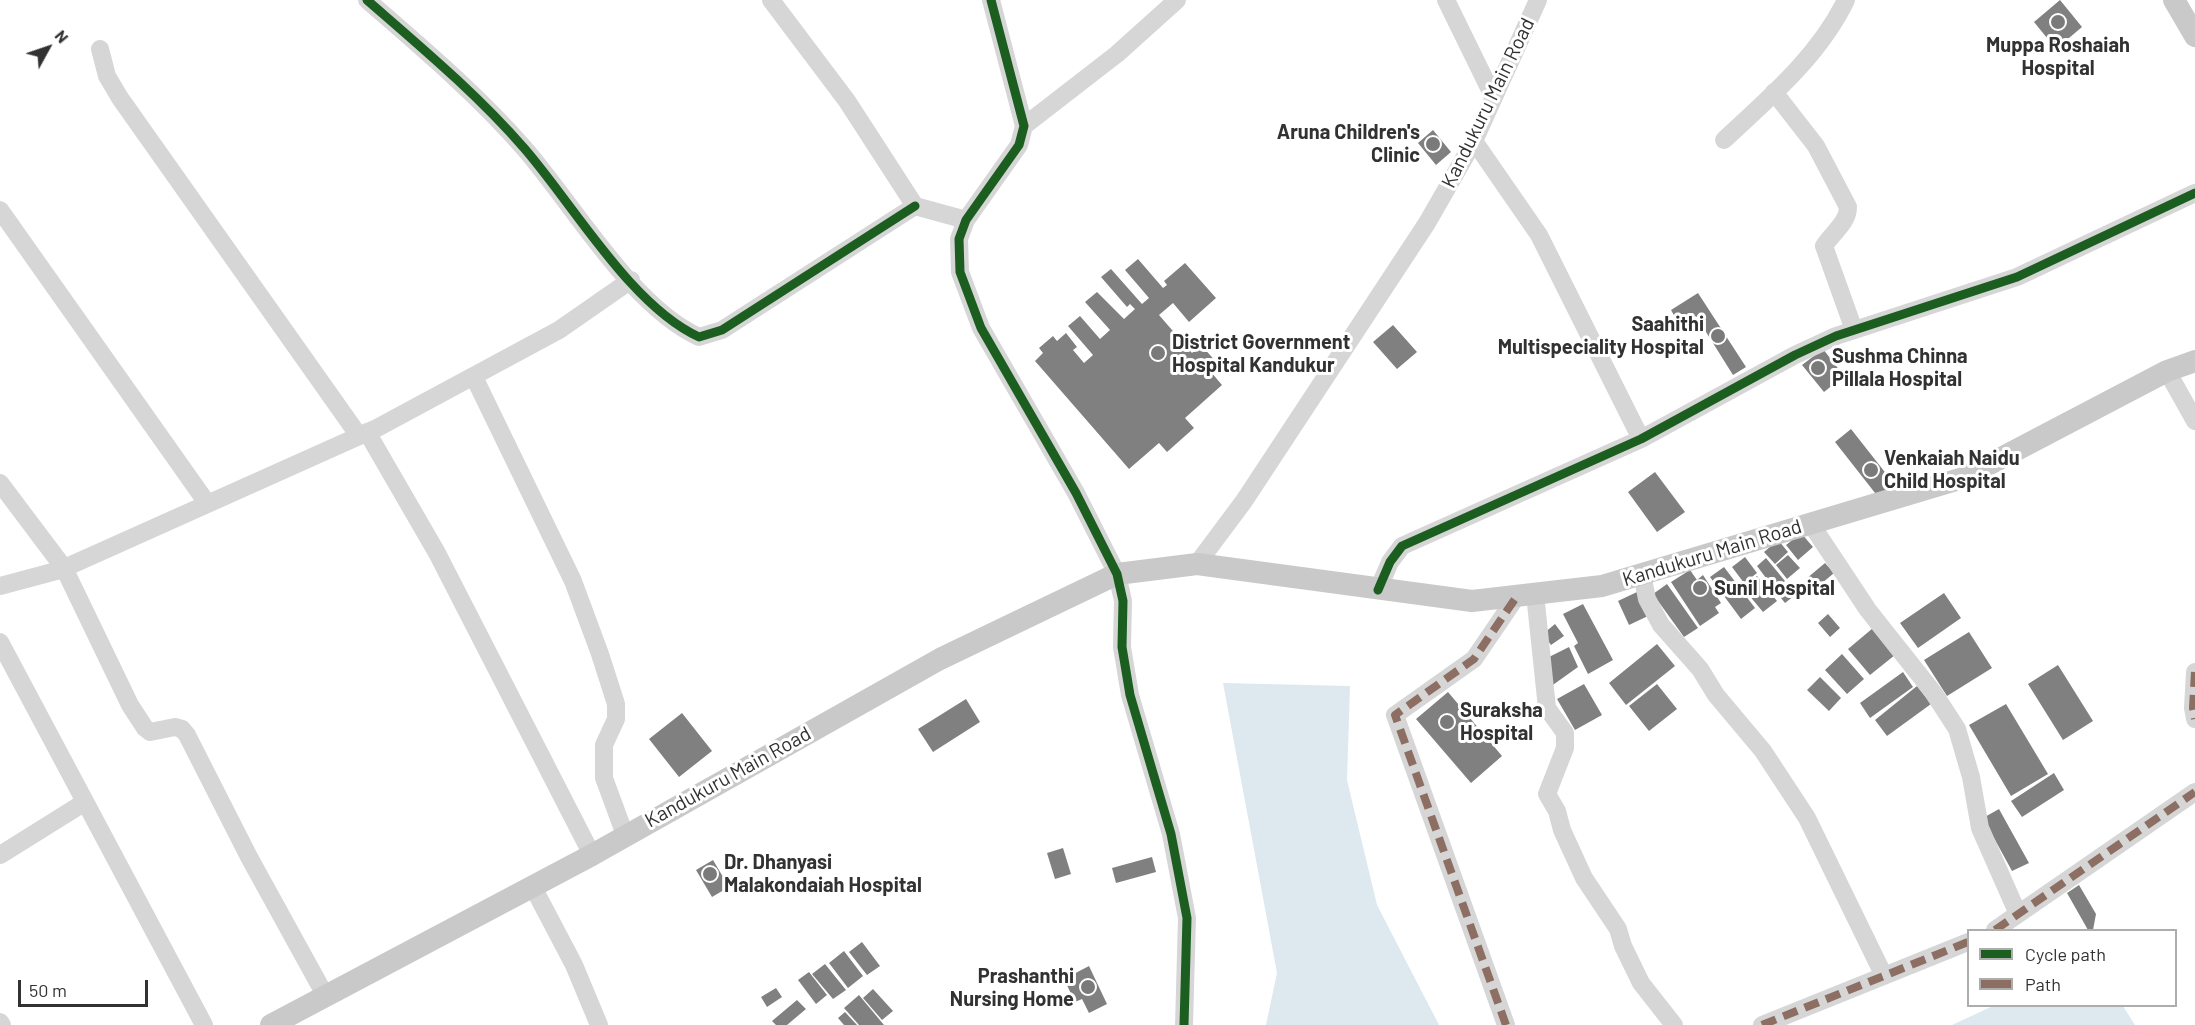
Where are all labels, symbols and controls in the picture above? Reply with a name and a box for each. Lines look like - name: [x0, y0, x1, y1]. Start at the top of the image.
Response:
- marker: Muppa Roshaiah Hospital: [2049, 13, 2067, 31]
- street label: Kandukuru Main Road: [1436, 14, 1540, 192]
- north arrow: [18, 18, 78, 78]
- text: N: [51, 26, 73, 46]
- place label: Muppa Roshaiah Hospital: [1986, 33, 2130, 80]
- place label: Aruna Children's Clinic: [1277, 120, 1420, 167]
- marker: Aruna Children's Clinic: [1424, 135, 1442, 153]
- place label: Saahithi Multispeciality Hospital: [1498, 312, 1704, 359]
- marker: Saahithi Multispeciality Hospital: [1709, 327, 1727, 345]
- place label: District Government Hospital Kandukur: [1172, 330, 1350, 377]
- marker: District Government Hospital Kandukur: [1149, 344, 1167, 362]
- place label: Sushma Chinna Pillala Hospital: [1832, 344, 1968, 391]
- marker: Sushma Chinna Pillala Hospital: [1809, 359, 1827, 377]
- place label: Venkaiah Naidu Child Hospital: [1884, 446, 2020, 493]
- marker: Venkaiah Naidu Child Hospital: [1862, 461, 1880, 479]
- street label: Kandukuru Main Road: [1620, 514, 1804, 592]
- place label: Sunil Hospital: [1714, 576, 1835, 600]
- marker: Sunil Hospital: [1691, 579, 1709, 597]
- place label: Suraksha Hospital: [1460, 698, 1543, 745]
- marker: Suraksha Hospital: [1438, 713, 1456, 731]
- street label: Kandukuru Main Road: [641, 721, 815, 833]
- place label: Dr. Dhanyasi Malakondaiah Hospital: [724, 850, 922, 897]
- marker: Dr. Dhanyasi Malakondaiah Hospital: [701, 865, 719, 883]
- legend: [1967, 929, 2177, 1007]
- text: Cycle path: [2025, 943, 2106, 965]
- place label: Prashanthi Nursing Home: [950, 964, 1074, 1011]
- scale bar: [21, 968, 152, 1006]
- text: Path: [2025, 973, 2061, 995]
- marker: Prashanthi Nursing Home: [1079, 978, 1097, 996]
- text: 50 m: [29, 979, 67, 1001]

